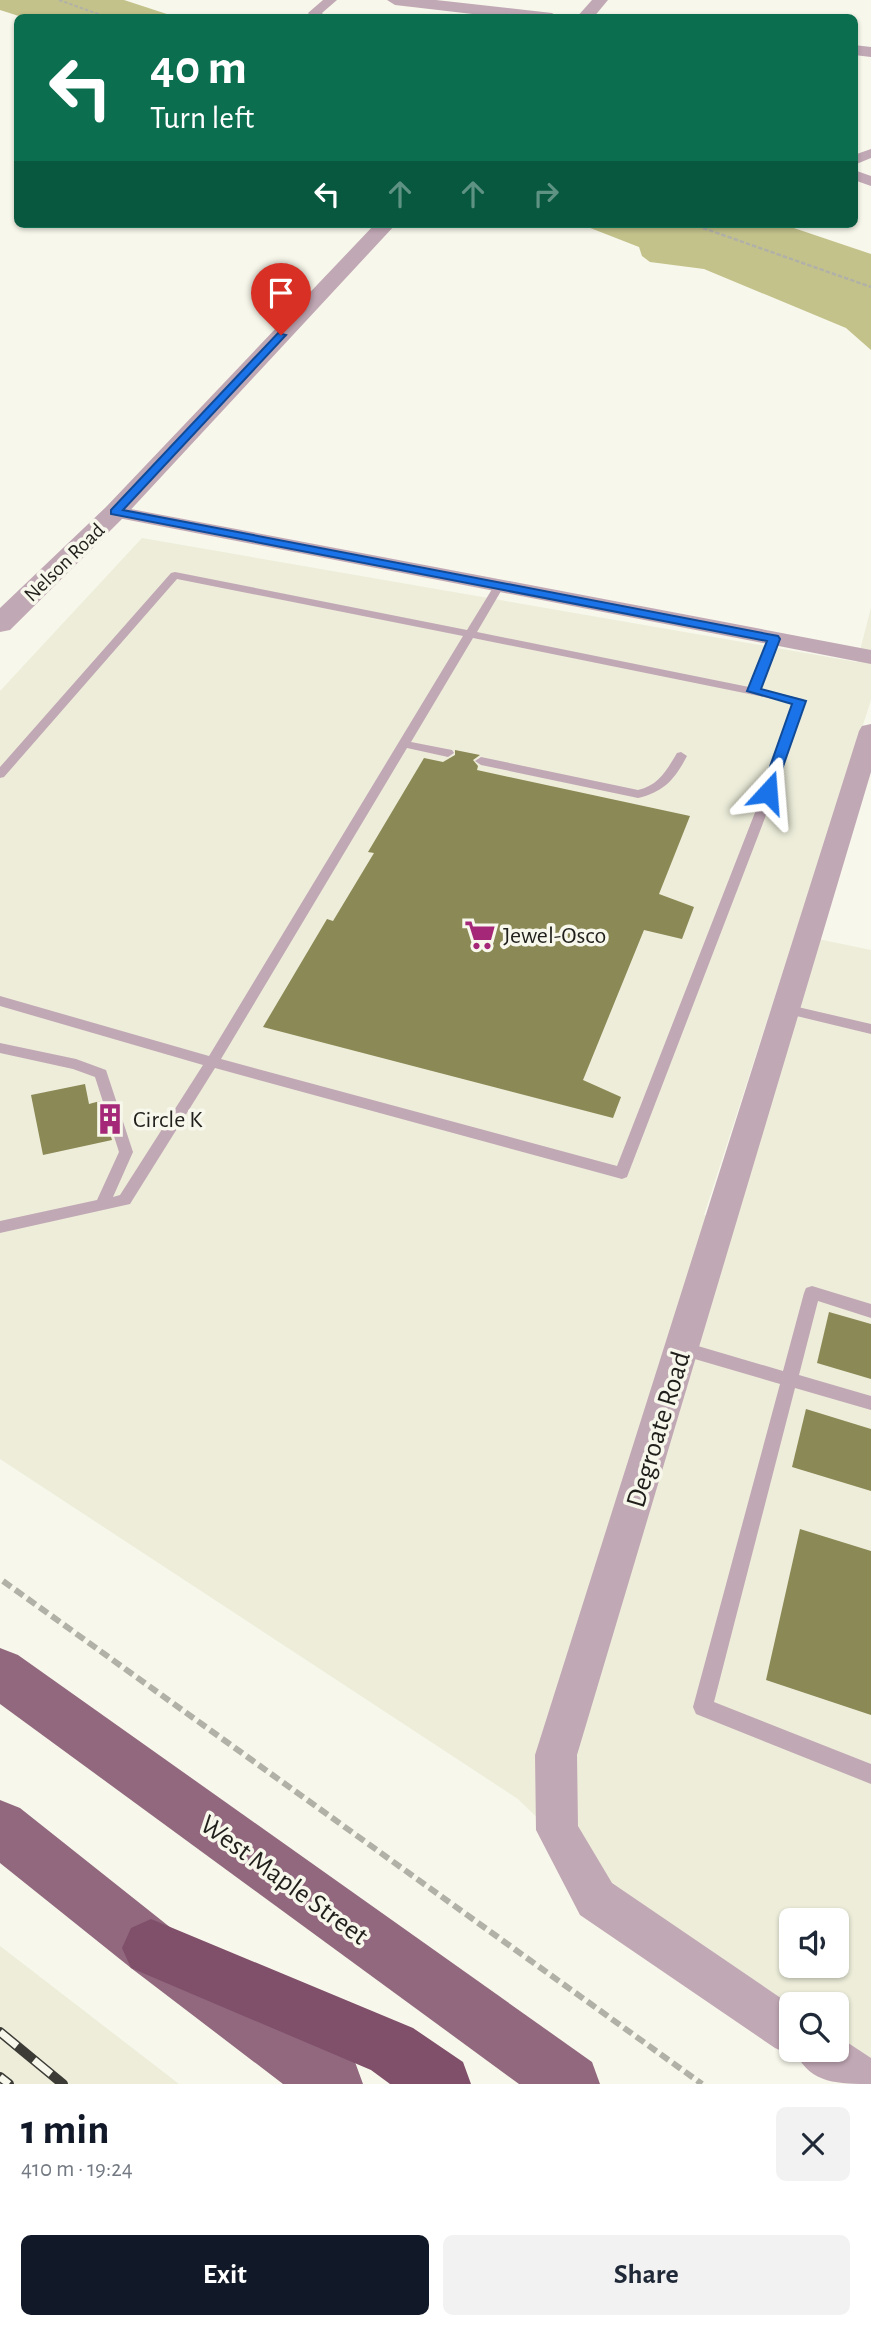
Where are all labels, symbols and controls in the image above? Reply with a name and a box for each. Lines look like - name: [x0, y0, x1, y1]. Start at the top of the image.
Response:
- icon: left: [35, 42, 126, 133]
- text: 40 m: [150, 44, 247, 93]
- text: Turn left: [150, 102, 254, 134]
- icon: left: [308, 175, 346, 213]
- icon: ahead: [381, 175, 419, 213]
- icon: ahead: [454, 175, 492, 213]
- icon: right: [527, 175, 565, 213]
- pin: [251, 263, 311, 335]
- icon: arrive: [262, 274, 300, 312]
- street label: Nelson Road: [20, 519, 109, 606]
- position arrow: [731, 755, 805, 829]
- supermarket icon: Jewel-Osco: [463, 918, 497, 952]
- place label: Jewel-Osco: [503, 924, 606, 948]
- building icon: Circle K: [93, 1102, 127, 1136]
- place label: Circle K: [133, 1108, 203, 1132]
- street label: Degroate Road: [622, 1348, 696, 1511]
- street label: West Maple Street: [195, 1811, 373, 1951]
- map controls: [779, 1908, 849, 2062]
- button: sound: [779, 1908, 849, 1978]
- button: search: [779, 1992, 849, 2062]
- button: close: [776, 2107, 850, 2181]
- text: 1 min: [21, 2109, 110, 2151]
- text: 410 m · 19:24: [21, 2158, 133, 2181]
- button: Exit: [21, 2235, 429, 2315]
- button: Share: [443, 2235, 850, 2315]

